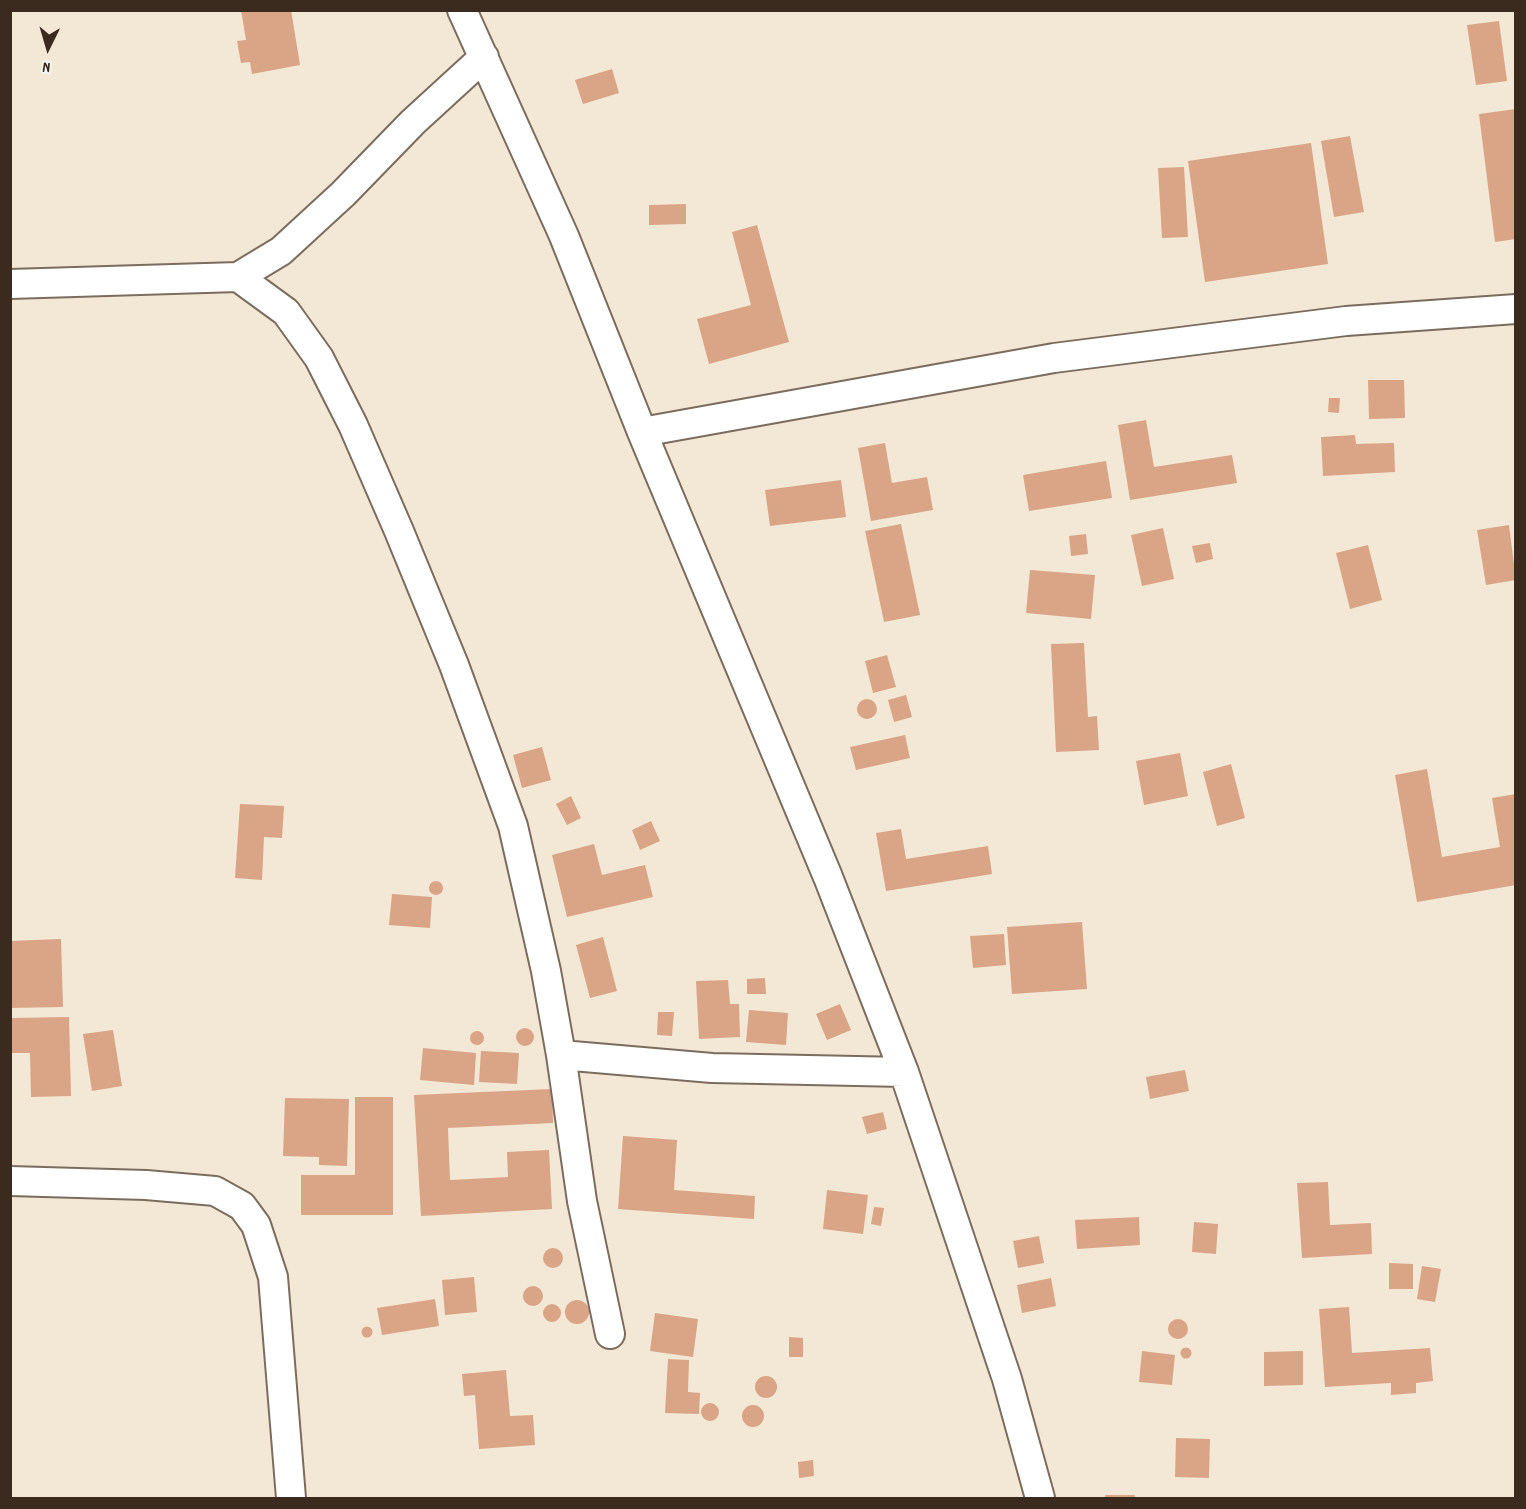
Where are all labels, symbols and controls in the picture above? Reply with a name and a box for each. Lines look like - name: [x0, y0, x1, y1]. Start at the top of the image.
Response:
- north arrow: [18, 18, 78, 78]
- text: N: [41, 55, 51, 78]

